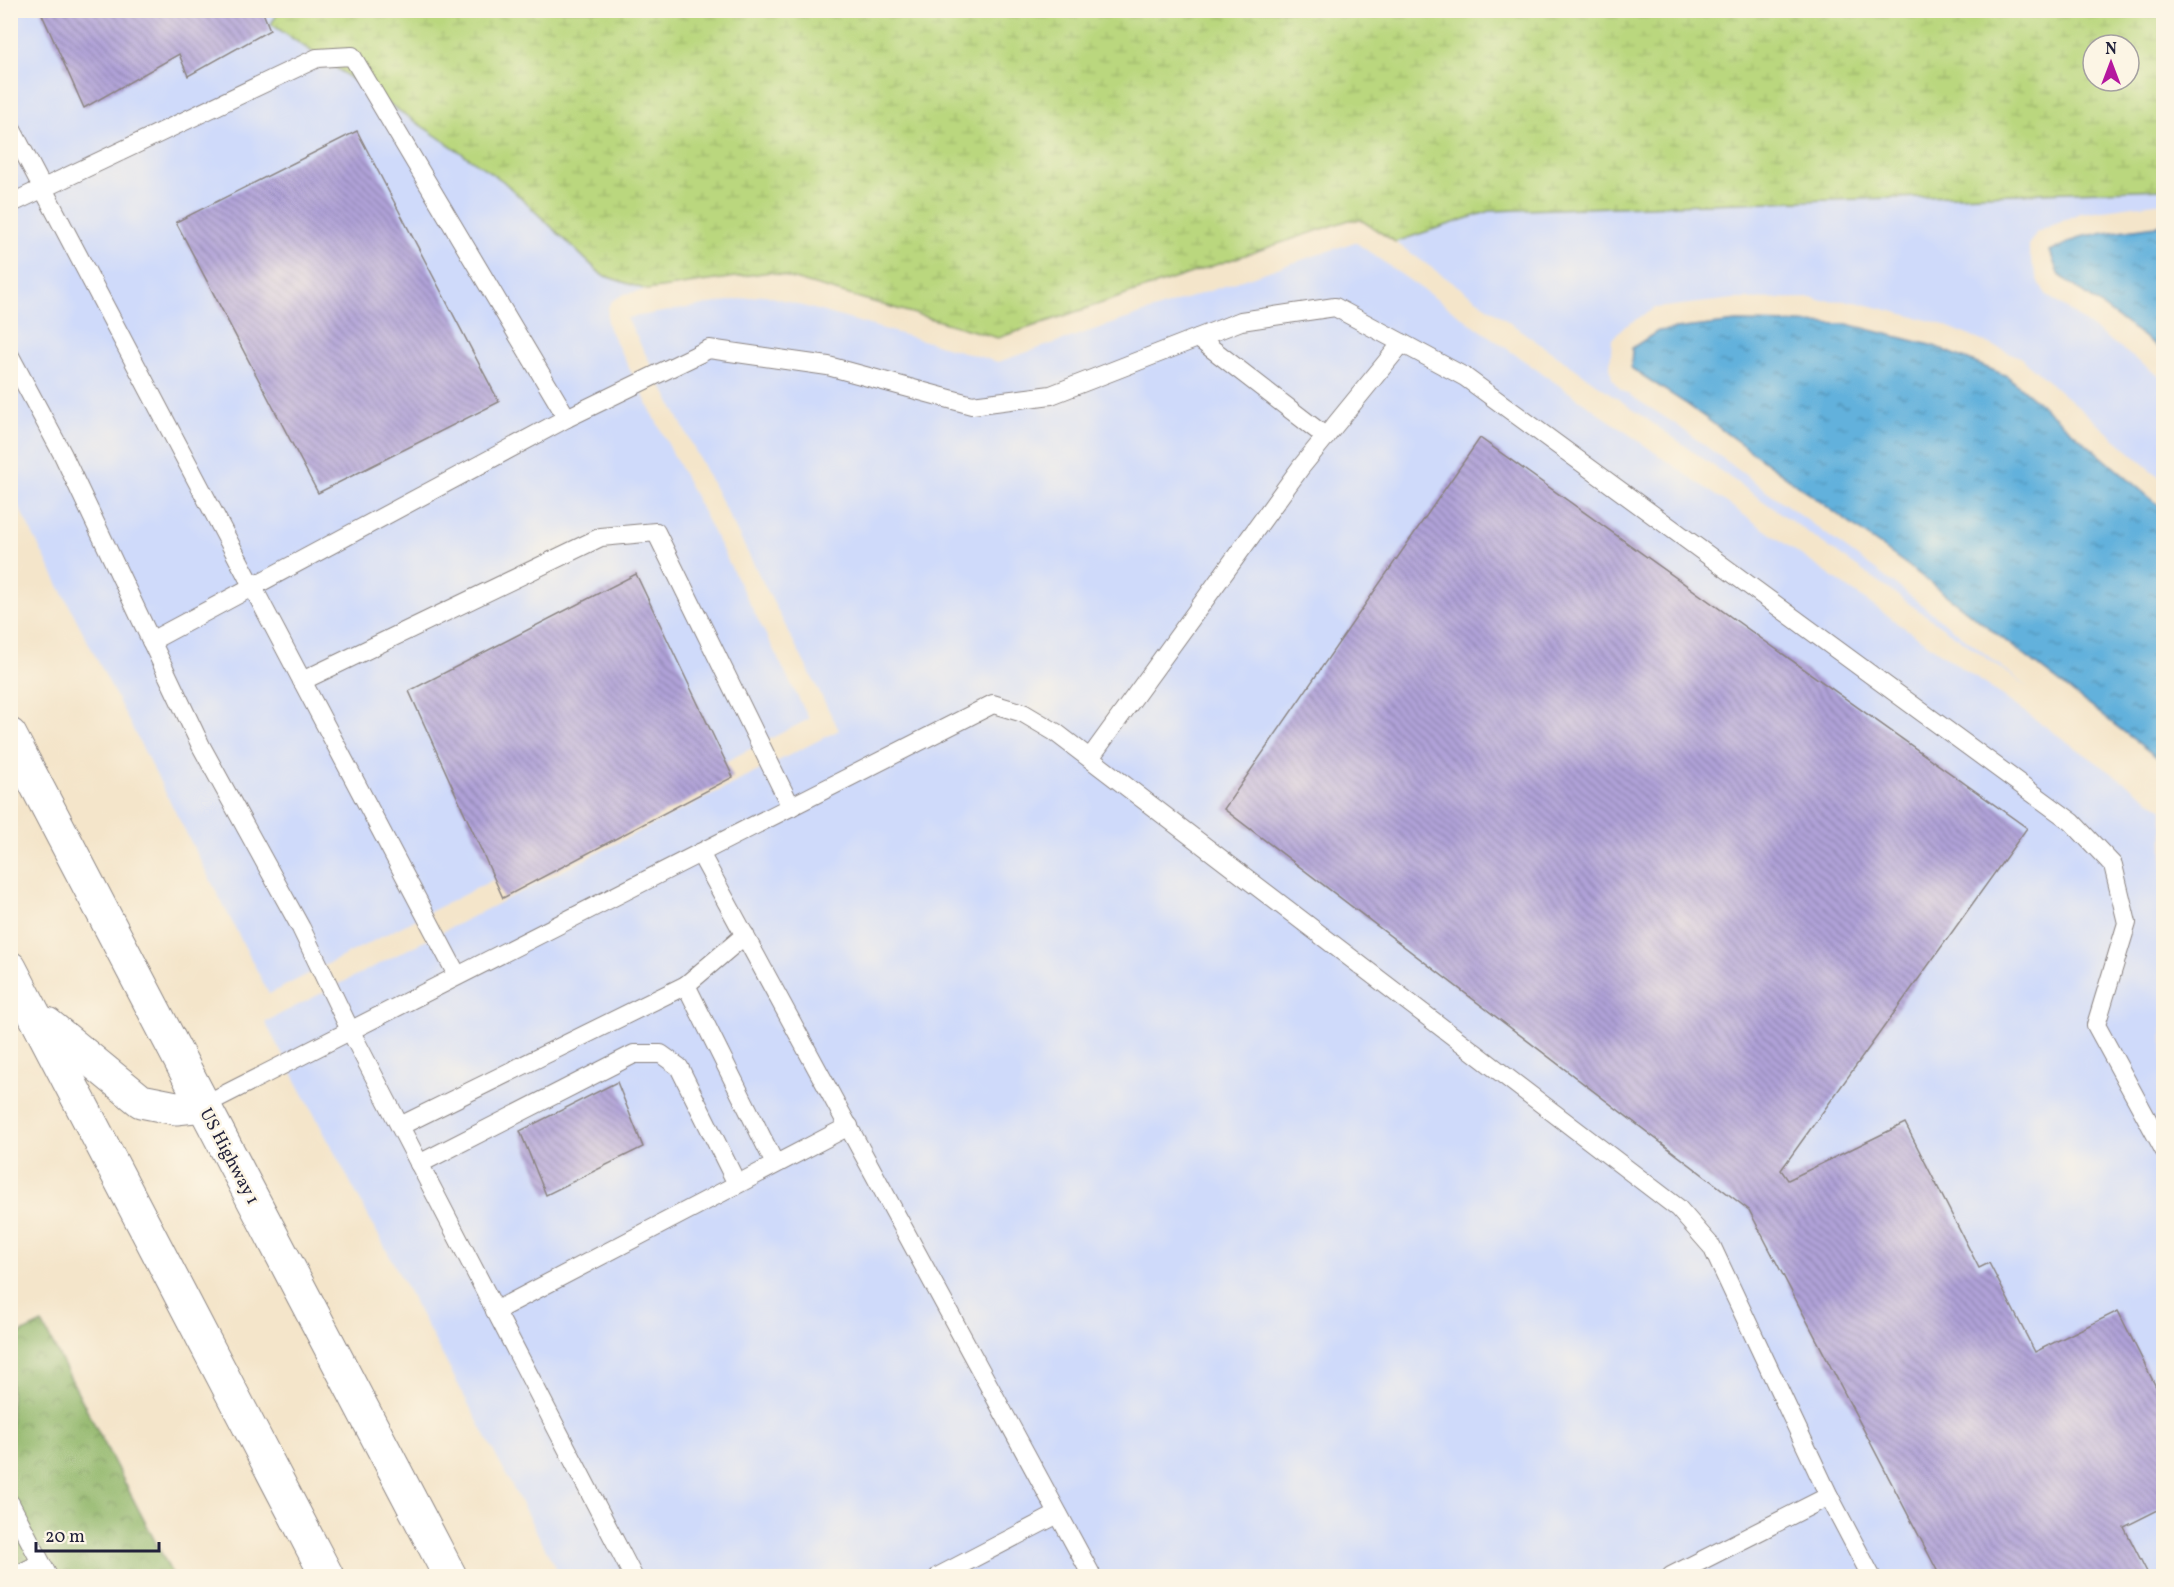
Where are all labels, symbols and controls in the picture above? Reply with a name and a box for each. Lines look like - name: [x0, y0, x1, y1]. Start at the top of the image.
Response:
- north arrow: [2081, 33, 2141, 93]
- text: N: [2105, 39, 2117, 61]
- street label: US Highway 1: [193, 1104, 265, 1209]
- scale bar: [36, 1515, 159, 1553]
- text: 20 m: [45, 1525, 85, 1550]

